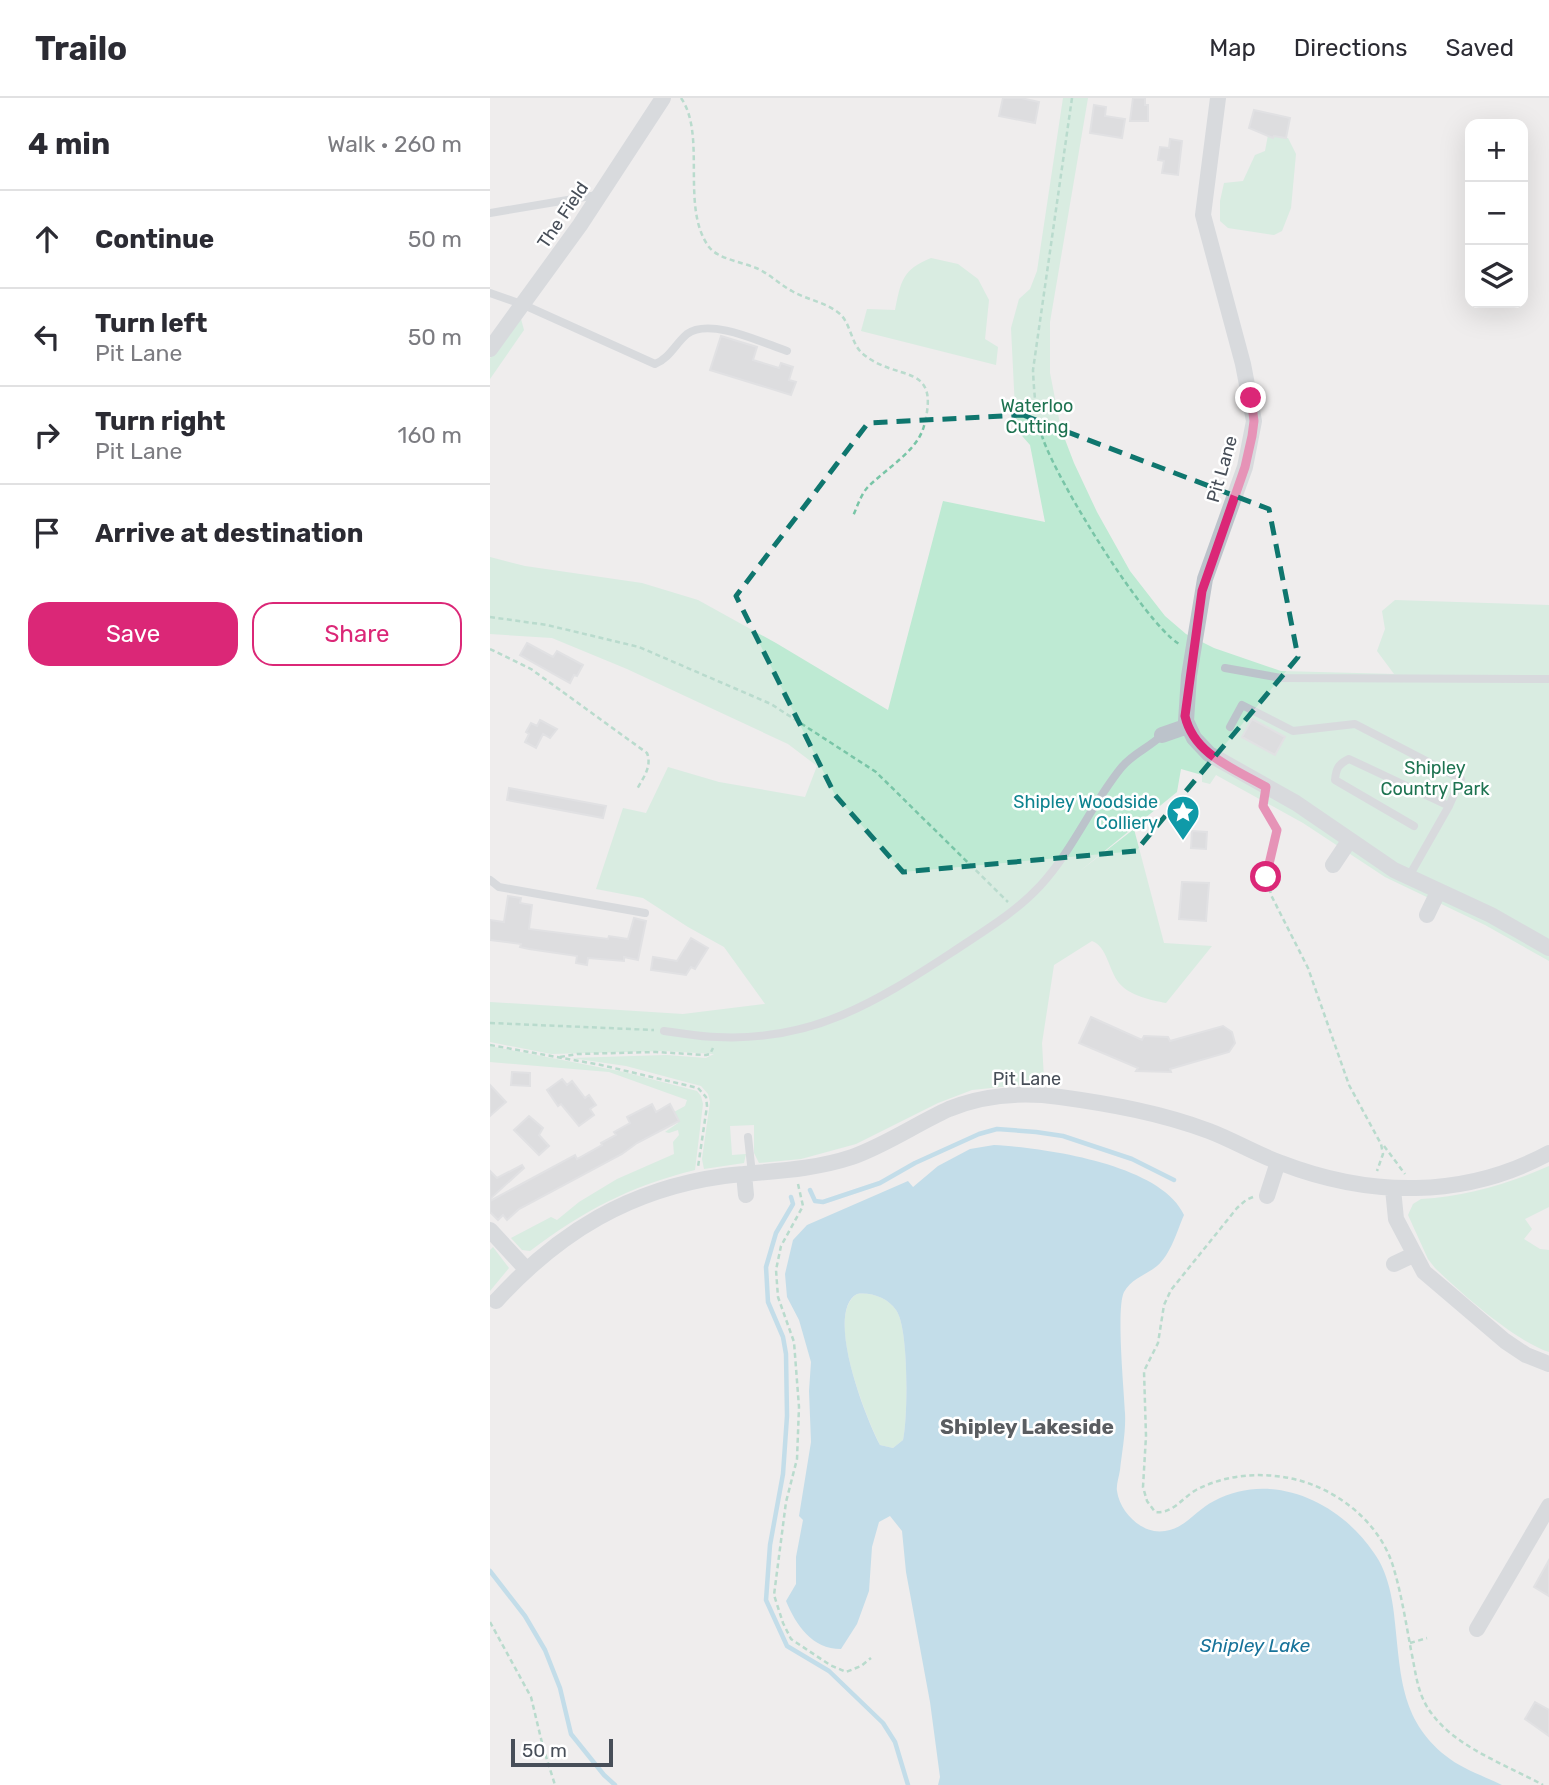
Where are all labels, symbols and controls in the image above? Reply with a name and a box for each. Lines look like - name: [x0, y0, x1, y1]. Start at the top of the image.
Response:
- text: Trailo: [35, 29, 127, 68]
- text: Map: [1209, 34, 1256, 62]
- text: Directions: [1294, 34, 1407, 62]
- text: Saved: [1445, 34, 1514, 62]
- map controls: [1465, 119, 1528, 308]
- button: +: [1465, 119, 1528, 182]
- text: 4 min: [28, 126, 110, 162]
- text: Walk · 260 m: [327, 130, 462, 158]
- street label: The Field: [533, 178, 593, 252]
- button: −: [1465, 182, 1528, 245]
- icon: ahead: [28, 220, 66, 258]
- text: Continue: [95, 224, 214, 255]
- text: 50 m: [408, 225, 462, 253]
- button: layers: [1465, 245, 1528, 308]
- text: Turn left: [95, 308, 207, 339]
- icon: left: [28, 318, 66, 356]
- text: 50 m: [408, 323, 462, 351]
- text: Pit Lane: [95, 339, 182, 367]
- route end: [1235, 382, 1266, 413]
- park label: Waterloo Cutting: [1001, 395, 1073, 438]
- text: Turn right: [95, 406, 225, 437]
- icon: right: [28, 416, 66, 454]
- text: 160 m: [398, 421, 462, 449]
- street label: Pit Lane: [1202, 433, 1242, 505]
- text: Pit Lane: [95, 437, 182, 465]
- icon: arrive: [28, 514, 66, 552]
- text: Arrive at destination: [95, 518, 363, 549]
- button: Save: [28, 602, 238, 666]
- button: Share: [252, 602, 462, 666]
- park label: Shipley Country Park: [1380, 757, 1490, 800]
- place label: Shipley Woodside Colliery: [1013, 791, 1158, 834]
- place icon: Shipley Woodside Colliery: [1164, 793, 1202, 842]
- route start: [1250, 861, 1281, 892]
- street label: Pit Lane: [993, 1068, 1061, 1090]
- district label: Shipley Lakeside: [940, 1414, 1114, 1439]
- water label: Shipley Lake: [1200, 1634, 1311, 1657]
- scale bar: [511, 1736, 612, 1768]
- text: 50 m: [522, 1739, 567, 1762]

